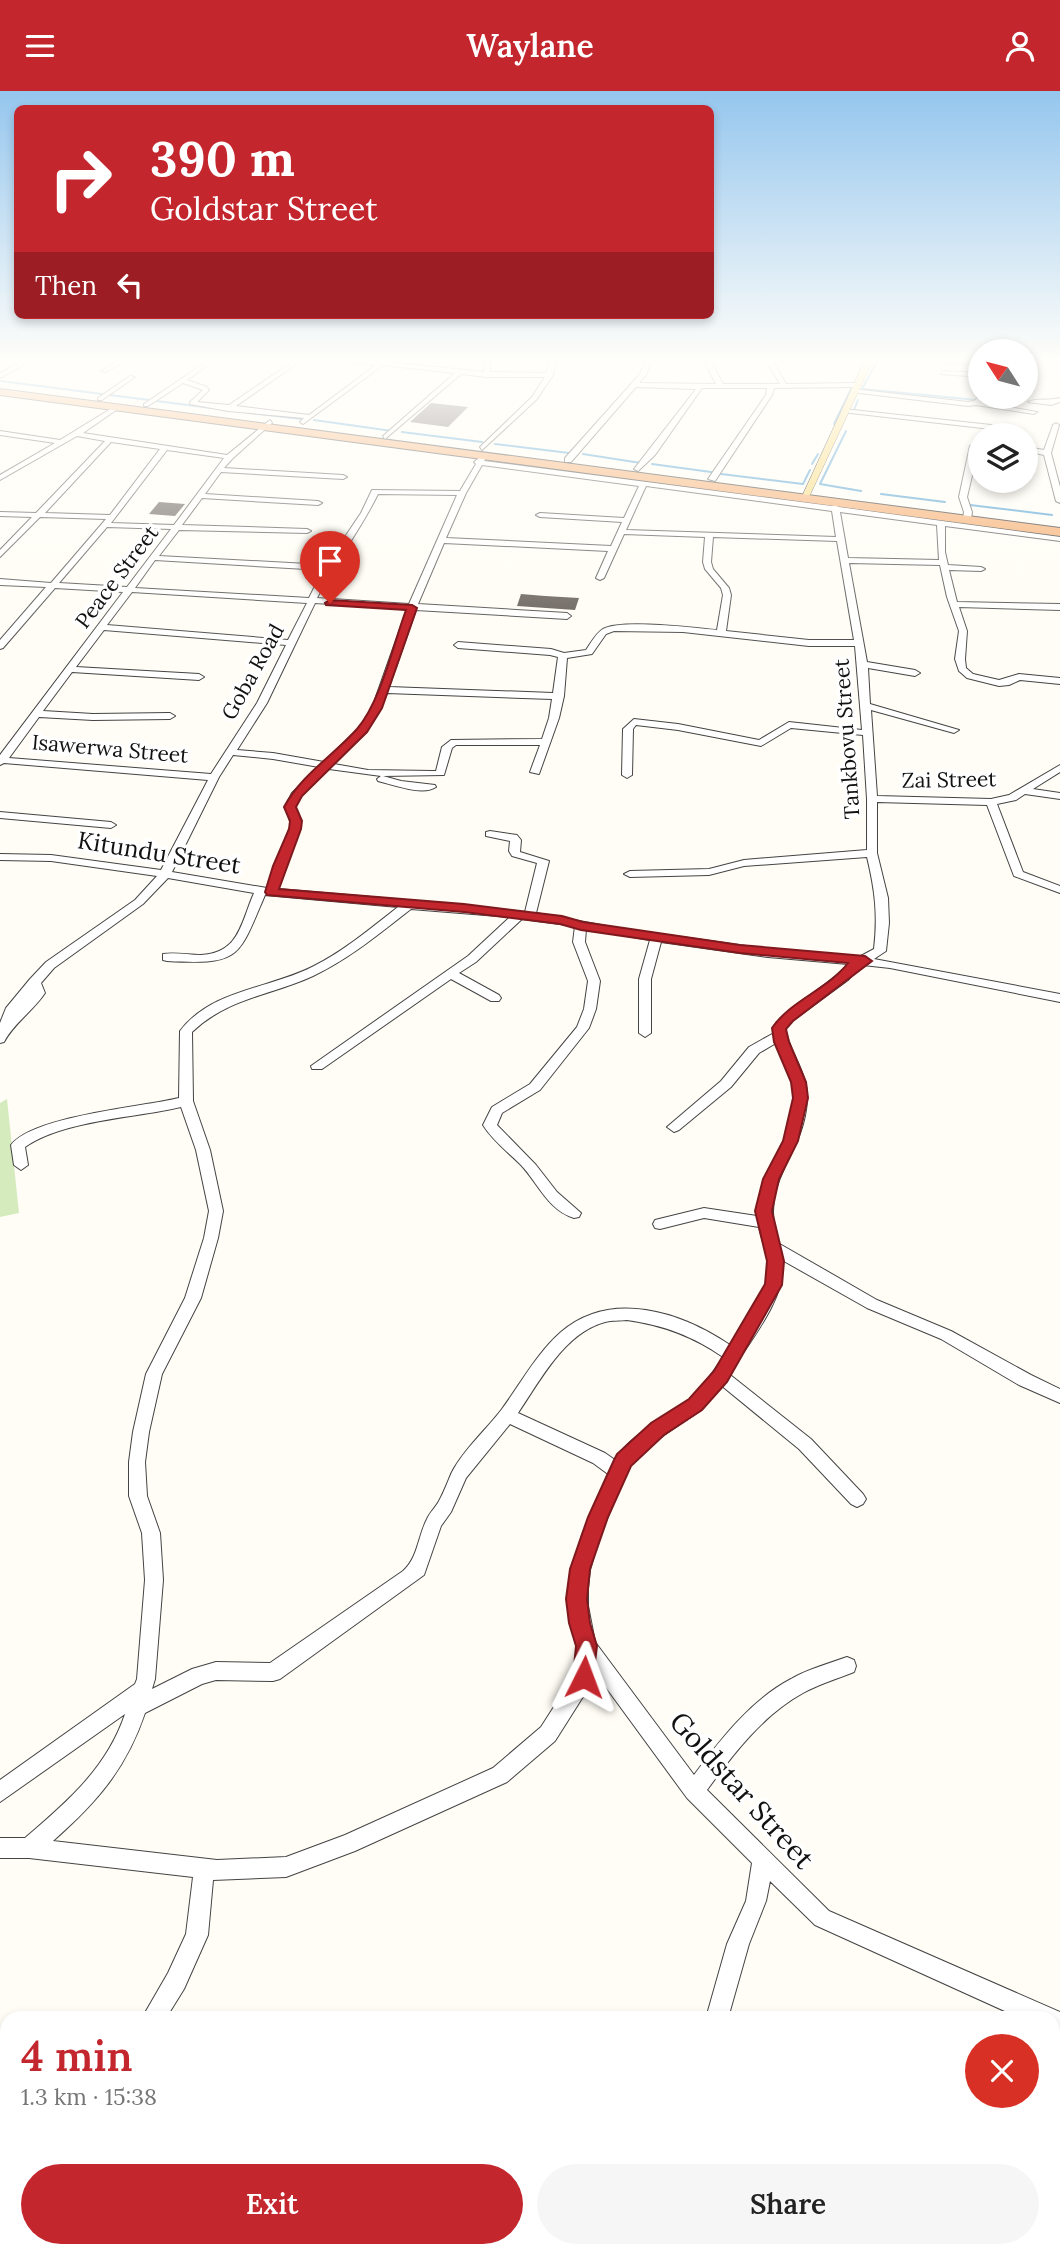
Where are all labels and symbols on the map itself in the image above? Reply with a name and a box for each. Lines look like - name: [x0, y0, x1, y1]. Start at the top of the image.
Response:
- north arrow: [968, 339, 1038, 409]
- street label: Peace Street: [69, 519, 165, 634]
- pin: [300, 531, 360, 603]
- street label: Goba Road: [215, 619, 290, 724]
- street label: Tankbovu Street: [827, 657, 866, 820]
- street label: Isawerwa Street: [31, 728, 190, 769]
- street label: Zai Street: [901, 765, 997, 794]
- street label: Kitundu Street: [75, 824, 244, 881]
- position arrow: [547, 1640, 621, 1714]
- street label: Goldstar Street: [662, 1704, 822, 1876]

